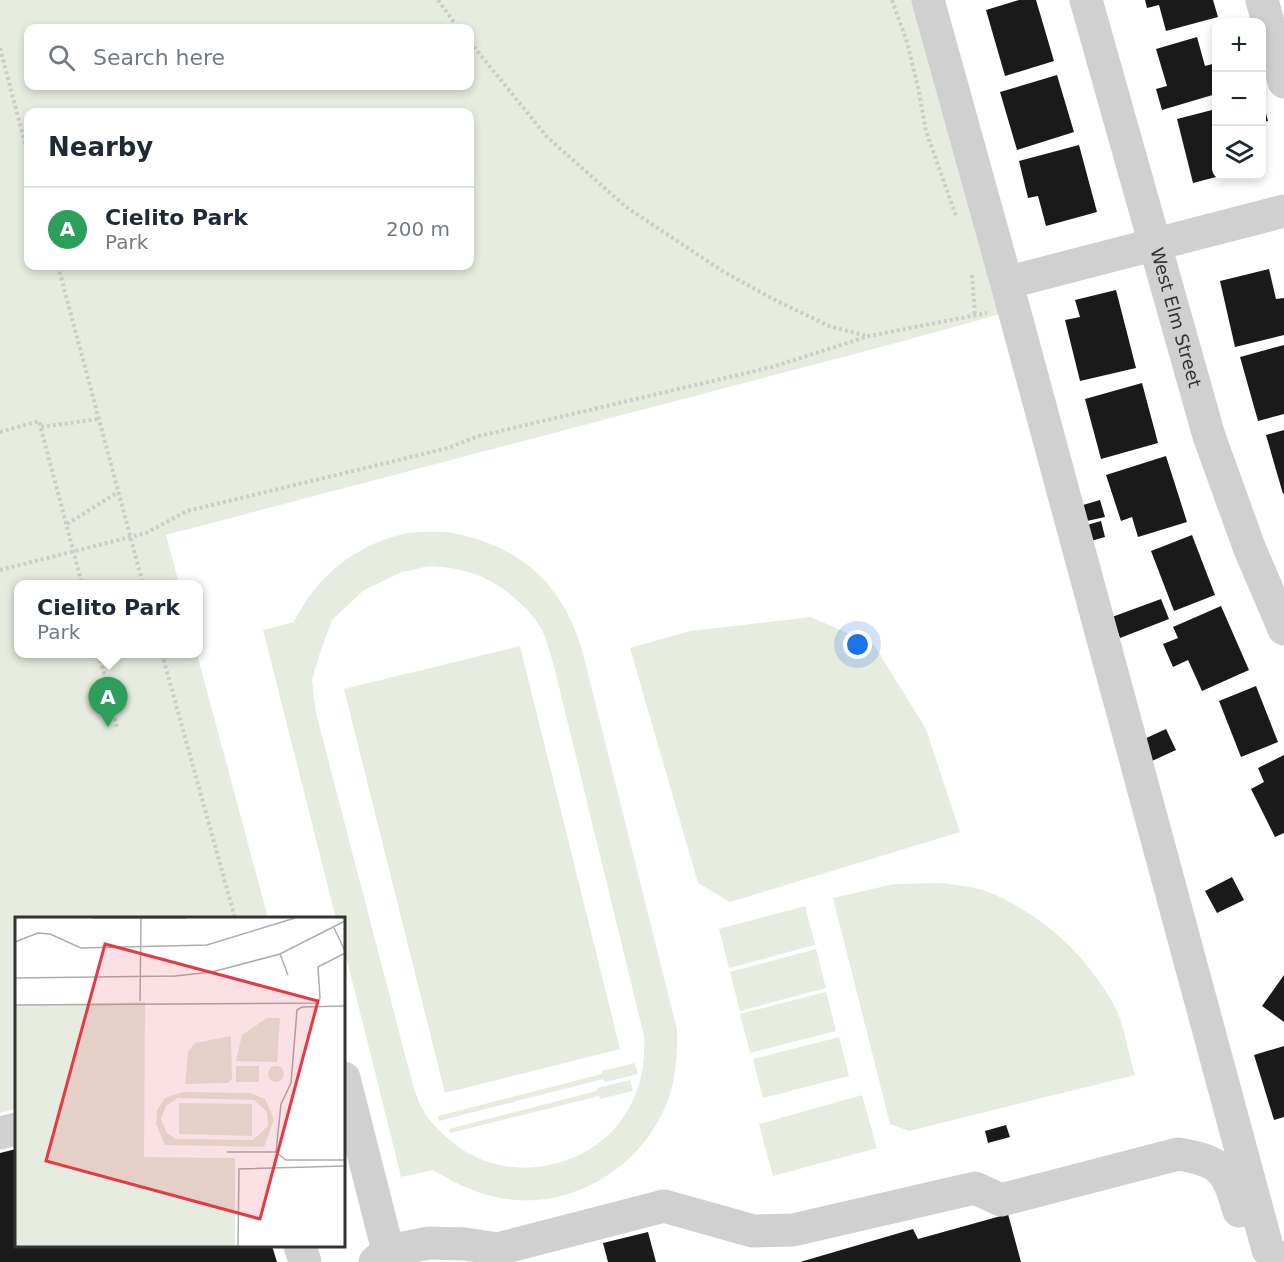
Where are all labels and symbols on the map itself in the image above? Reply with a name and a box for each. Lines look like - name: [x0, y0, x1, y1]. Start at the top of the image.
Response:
- street label: West Elm Street: [1146, 245, 1206, 390]
- your location: [843, 630, 872, 659]
- pin: A: [88, 678, 128, 727]
- inset map: [15, 917, 345, 1247]

